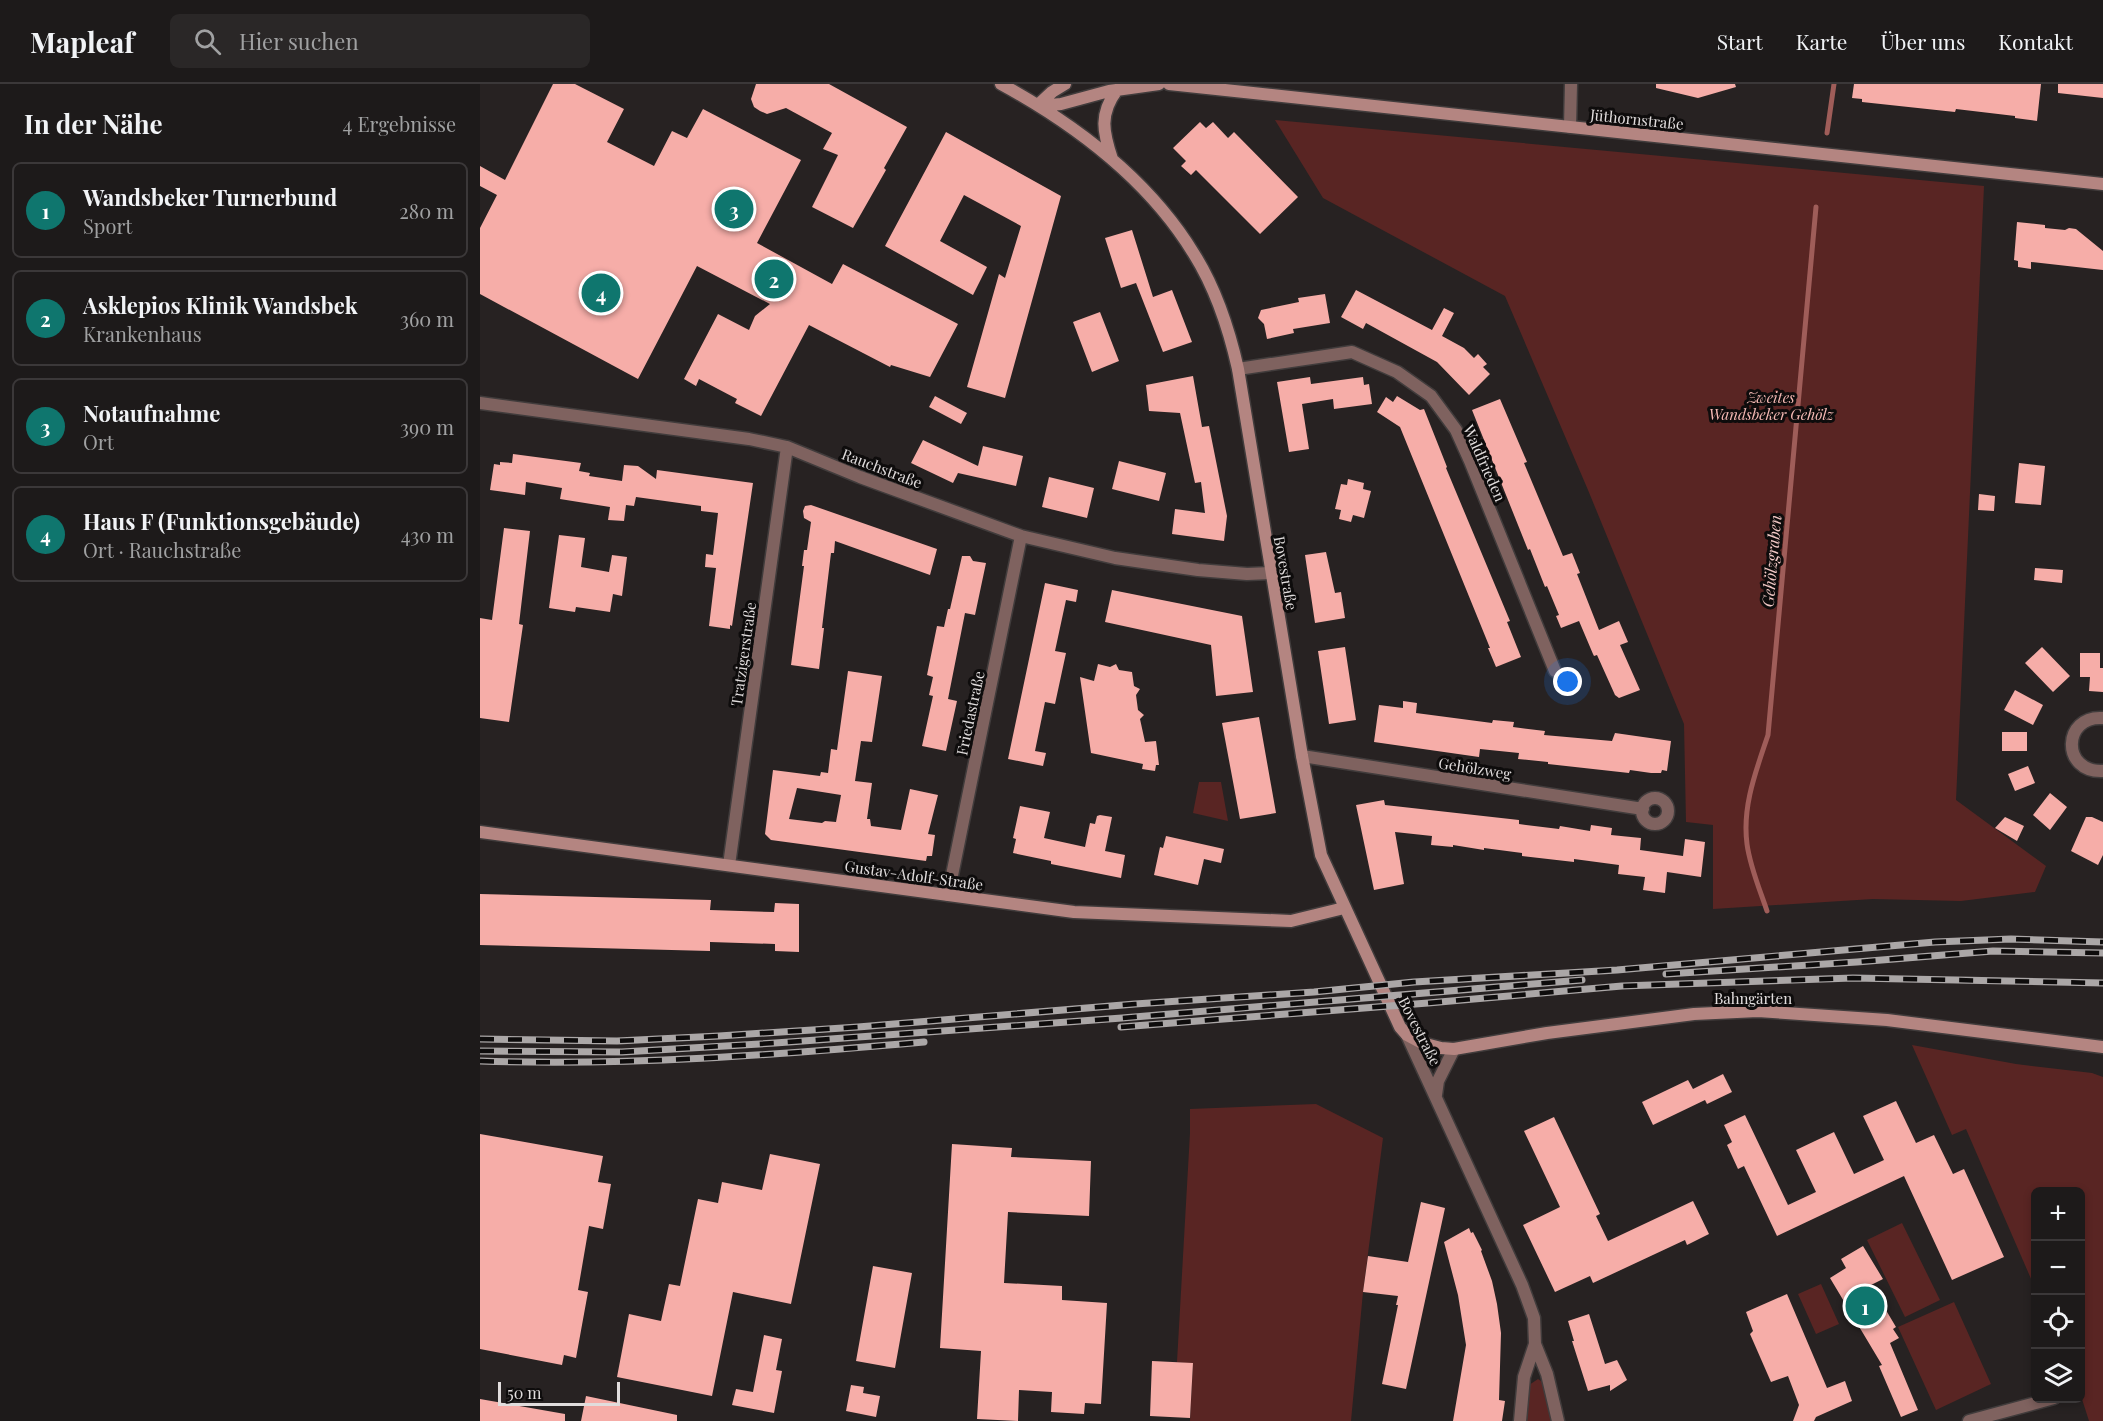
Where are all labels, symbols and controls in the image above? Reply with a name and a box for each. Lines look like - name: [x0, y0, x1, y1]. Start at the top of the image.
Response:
- search box: [170, 14, 590, 68]
- text: Mapleaf: [30, 23, 134, 60]
- icon: search: [191, 25, 224, 58]
- text: Hier suchen: [239, 26, 359, 56]
- text: Start: [1717, 27, 1763, 55]
- text: Karte: [1796, 27, 1847, 55]
- text: Über uns: [1880, 27, 1965, 55]
- text: Kontakt: [1998, 27, 2073, 55]
- street label: Jüthornstraße: [1588, 104, 1685, 134]
- text: In der Nähe: [24, 106, 163, 141]
- text: 4 Ergebnisse: [343, 110, 456, 137]
- text: Wandsbeker Turnerbund: [83, 182, 337, 212]
- pin: 3: [714, 186, 754, 232]
- text: 1: [42, 197, 49, 224]
- text: 280 m: [399, 197, 454, 224]
- text: Sport: [83, 212, 132, 239]
- pin: 2: [754, 256, 794, 302]
- pin: 4: [582, 270, 620, 316]
- text: Asklepios Klinik Wandsbek: [83, 290, 358, 320]
- text: 2: [40, 305, 51, 332]
- text: 360 m: [400, 305, 454, 332]
- text: Krankenhaus: [83, 320, 202, 347]
- park label: Zweites Wandsbeker Gehölz: [1709, 387, 1835, 424]
- text: Notaufnahme: [83, 398, 220, 428]
- text: 3: [41, 413, 50, 440]
- text: 390 m: [400, 413, 454, 440]
- street label: Waldfrieden: [1459, 421, 1511, 505]
- text: Ort: [83, 428, 114, 455]
- street label: Rauchstraße: [839, 444, 925, 492]
- text: Haus F (Funktionsgebäude): [83, 506, 360, 536]
- water label: Gehölzgraben: [1757, 514, 1785, 608]
- text: 4: [40, 521, 51, 548]
- text: 430 m: [401, 521, 454, 548]
- street label: Bovestraße: [1270, 534, 1302, 612]
- text: Ort · Rauchstraße: [83, 536, 241, 563]
- street label: Tratzigerstraße: [726, 601, 760, 707]
- your location: [1553, 667, 1582, 696]
- street label: Friedastraße: [951, 669, 989, 757]
- street label: Gehölzweg: [1437, 752, 1513, 784]
- street label: Gustav-Adolf-Straße: [843, 855, 985, 895]
- street label: Bahngärten: [1714, 988, 1792, 1008]
- street label: Bovestraße: [1394, 993, 1446, 1069]
- map controls: [2031, 1187, 2085, 1403]
- button: +: [2031, 1187, 2085, 1241]
- button: −: [2031, 1241, 2085, 1295]
- pin: 1: [1846, 1284, 1884, 1328]
- button: locate: [2031, 1295, 2085, 1349]
- button: layers: [2031, 1349, 2085, 1403]
- scale bar: [498, 1379, 620, 1406]
- text: 50 m: [507, 1382, 541, 1403]

